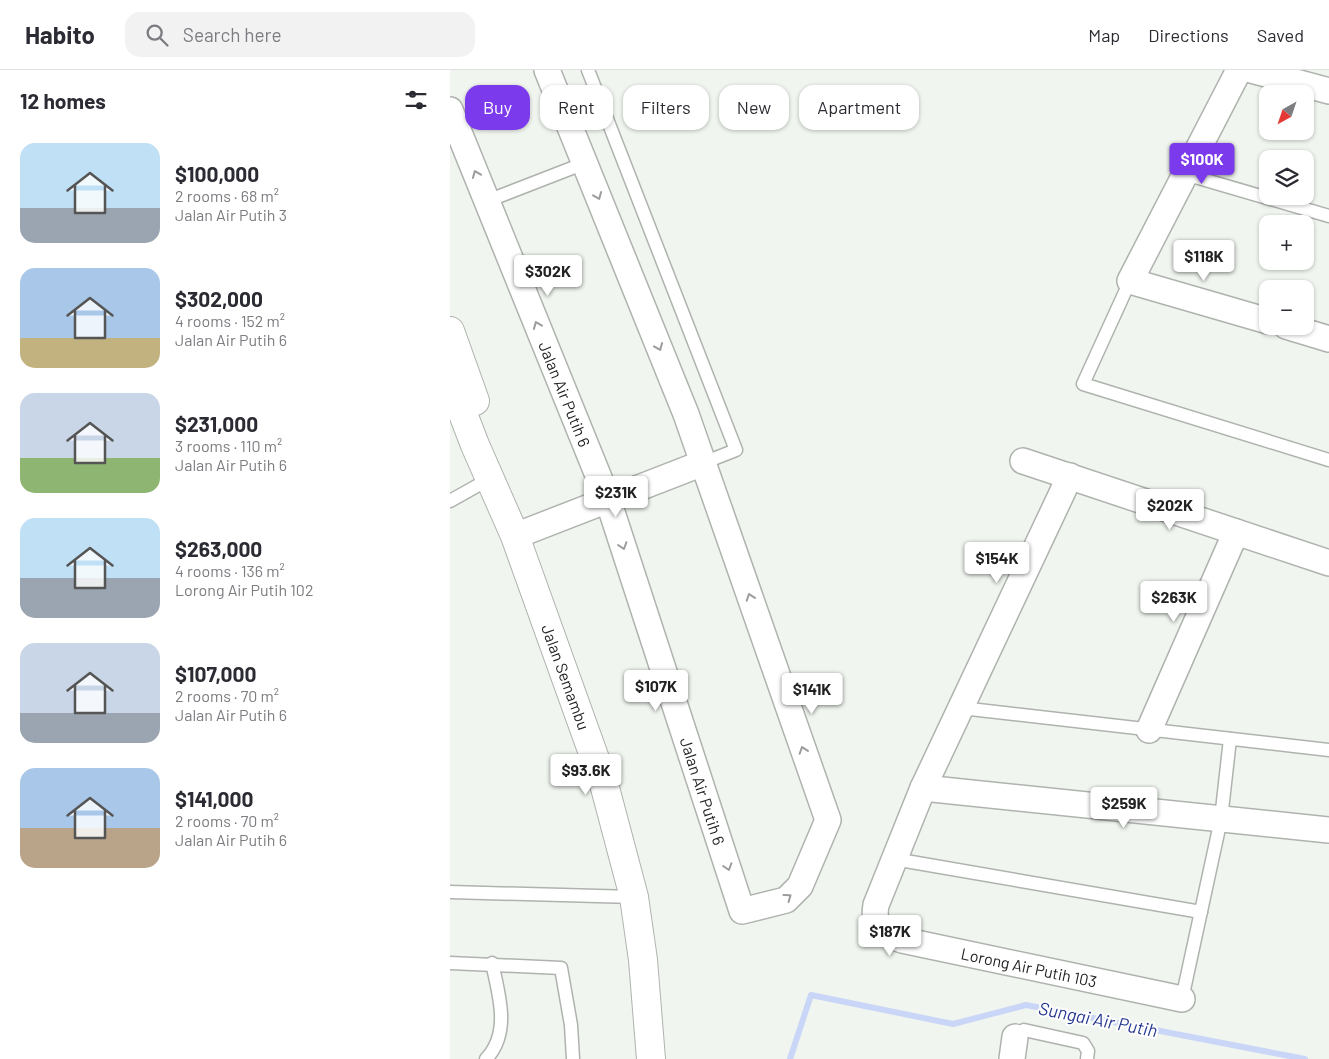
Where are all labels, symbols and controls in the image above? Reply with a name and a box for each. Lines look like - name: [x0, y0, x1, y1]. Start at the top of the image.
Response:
- search box: [125, 12, 475, 57]
- text: Habito: [25, 20, 95, 49]
- icon: search: [143, 21, 171, 49]
- text: Search here: [183, 23, 282, 46]
- text: Map: [1088, 24, 1120, 46]
- text: Directions: [1148, 24, 1229, 46]
- text: Saved: [1257, 24, 1304, 46]
- chip: Buy: [465, 85, 530, 130]
- chip: Rent: [540, 85, 613, 130]
- chip: Filters: [623, 85, 709, 130]
- chip: New: [719, 85, 789, 130]
- chip: Apartment: [799, 85, 919, 130]
- north arrow: [1259, 85, 1314, 140]
- map controls: [1259, 85, 1314, 335]
- icon: filters: [402, 86, 430, 114]
- text: 12 homes: [20, 88, 106, 113]
- pin: $100K: [1167, 142, 1237, 185]
- text: $100K: [1180, 149, 1224, 168]
- button: layers: [1259, 150, 1314, 205]
- text: $100,000: [175, 161, 259, 186]
- icon: home: [60, 163, 120, 223]
- one-way arrow: [472, 170, 482, 179]
- text: 2 rooms · 68 m²: [175, 186, 279, 205]
- one-way arrow: [592, 191, 602, 200]
- text: Jalan Air Putih 3: [175, 205, 287, 224]
- button: +: [1259, 215, 1314, 270]
- pin: $118K: [1169, 240, 1239, 282]
- text: $118K: [1184, 246, 1224, 265]
- pin: $302K: [513, 254, 583, 297]
- text: $302K: [525, 261, 571, 280]
- button: −: [1259, 280, 1314, 335]
- text: $302,000: [175, 286, 263, 311]
- icon: home: [60, 288, 120, 348]
- text: 4 rooms · 152 m²: [175, 311, 285, 330]
- one-way arrow: [533, 321, 544, 330]
- text: Jalan Air Putih 6: [175, 330, 287, 349]
- street label: Jalan Air Putih 6: [535, 339, 595, 449]
- one-way arrow: [653, 342, 663, 351]
- text: $231,000: [175, 411, 258, 436]
- icon: home: [60, 413, 120, 473]
- text: 3 rooms · 110 m²: [175, 436, 282, 455]
- text: Jalan Air Putih 6: [175, 455, 287, 474]
- pin: $231K: [581, 476, 651, 518]
- text: $231K: [595, 482, 637, 501]
- pin: $202K: [1135, 488, 1205, 531]
- text: $202K: [1147, 495, 1193, 514]
- text: $263,000: [175, 536, 262, 561]
- icon: home: [60, 538, 120, 598]
- one-way arrow: [617, 542, 627, 550]
- pin: $154K: [962, 542, 1032, 584]
- text: $154K: [975, 548, 1019, 567]
- text: 4 rooms · 136 m²: [175, 561, 285, 580]
- text: Lorong Air Putih 102: [175, 580, 313, 599]
- pin: $263K: [1139, 580, 1209, 623]
- text: $263K: [1151, 587, 1197, 606]
- one-way arrow: [745, 593, 755, 601]
- street label: Jalan Semambu: [538, 622, 594, 732]
- text: $107,000: [175, 661, 256, 686]
- icon: home: [60, 663, 120, 723]
- pin: $107K: [621, 670, 691, 712]
- pin: $141K: [777, 672, 847, 715]
- text: $107K: [635, 676, 677, 695]
- text: $141K: [793, 679, 831, 698]
- text: 2 rooms · 70 m²: [175, 686, 279, 705]
- text: Jalan Air Putih 6: [175, 705, 287, 724]
- street label: Jalan Air Putih 6: [677, 735, 729, 847]
- one-way arrow: [799, 746, 809, 755]
- pin: $93.6K: [545, 754, 627, 796]
- text: $93.6K: [561, 760, 611, 779]
- text: $141,000: [175, 786, 254, 811]
- pin: $259K: [1089, 786, 1159, 829]
- icon: home: [60, 788, 120, 848]
- text: $259K: [1101, 793, 1147, 812]
- text: 2 rooms · 70 m²: [175, 811, 279, 830]
- text: Jalan Air Putih 6: [175, 830, 287, 849]
- one-way arrow: [722, 862, 732, 871]
- one-way arrow: [782, 894, 792, 903]
- pin: $187K: [855, 914, 925, 957]
- text: $187K: [869, 921, 911, 940]
- street label: Lorong Air Putih 103: [959, 943, 1099, 991]
- water label: Sungai Air Putih: [1037, 997, 1159, 1041]

